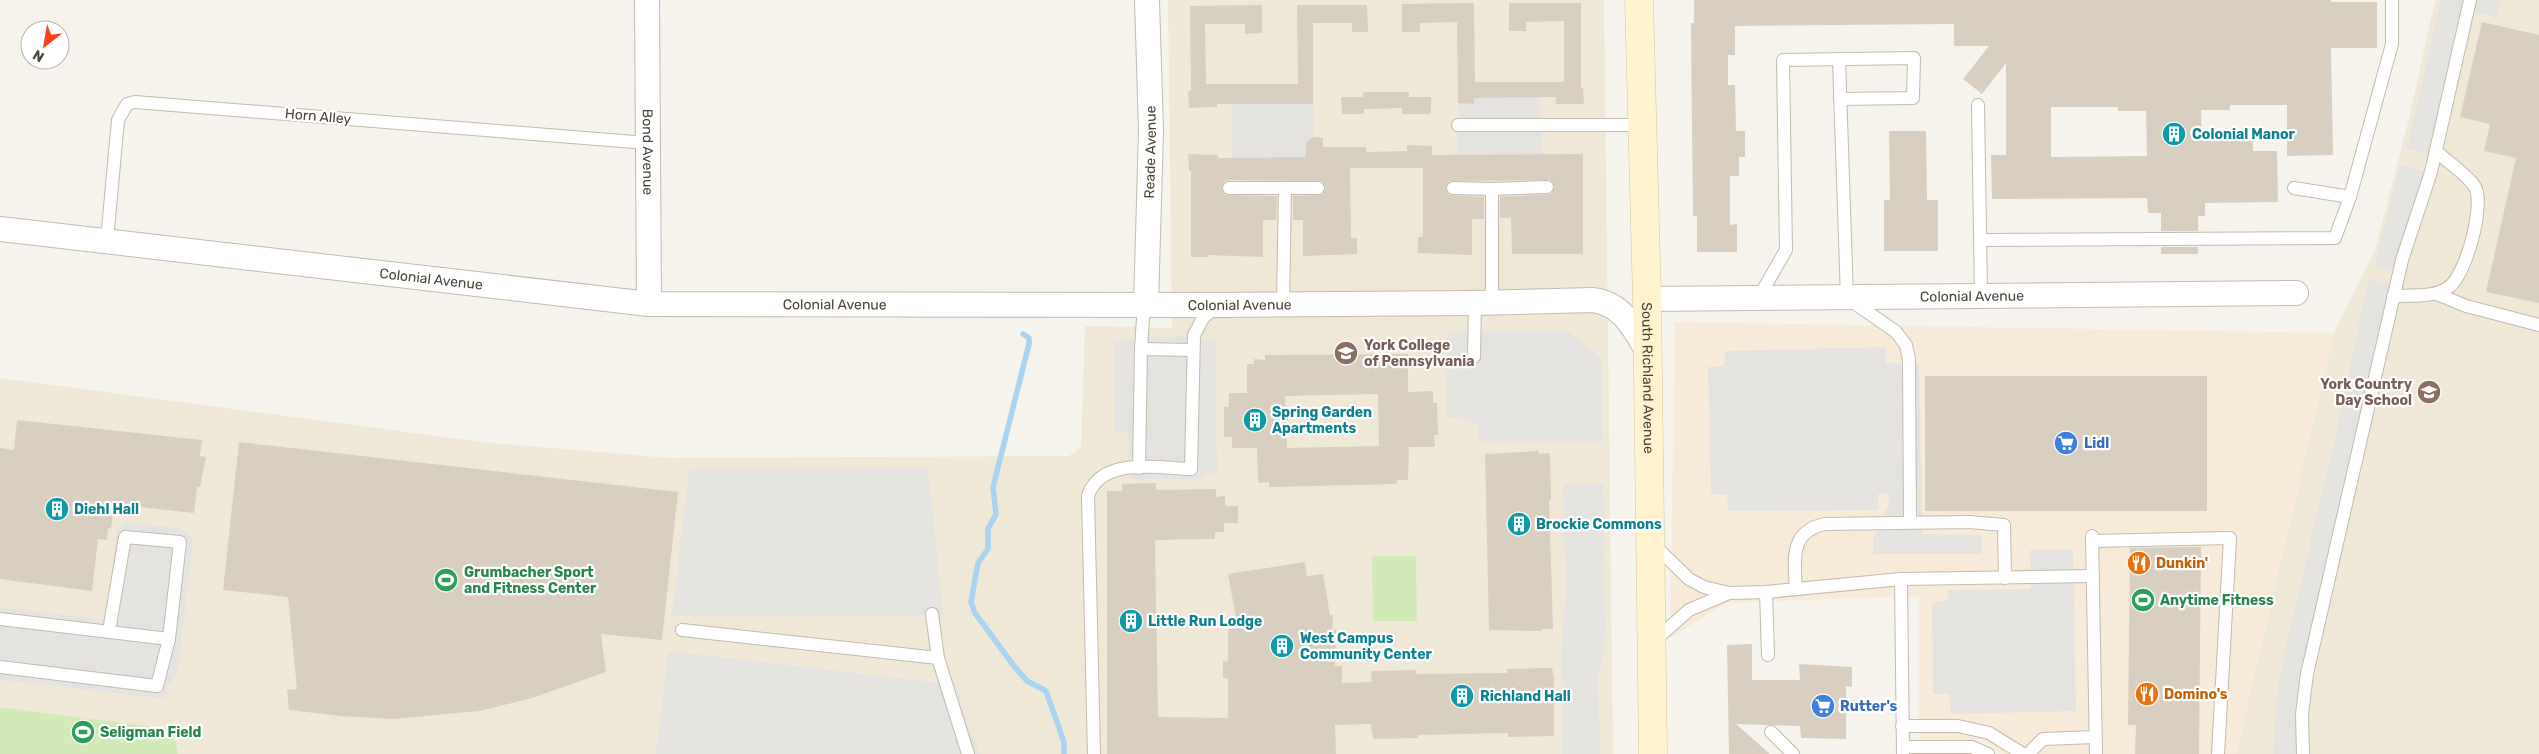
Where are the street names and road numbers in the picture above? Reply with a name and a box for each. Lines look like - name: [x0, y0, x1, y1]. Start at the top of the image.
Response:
- street label: Horn Alley: [284, 105, 352, 128]
- street label: Reade Avenue: [1141, 105, 1160, 199]
- street label: Bond Avenue: [639, 109, 656, 195]
- street label: Colonial Avenue: [378, 265, 484, 294]
- street label: Colonial Avenue: [1920, 288, 2024, 305]
- street label: Colonial Avenue: [783, 296, 887, 313]
- street label: Colonial Avenue: [1188, 296, 1292, 314]
- street label: South Richland Avenue: [1638, 302, 1657, 454]

